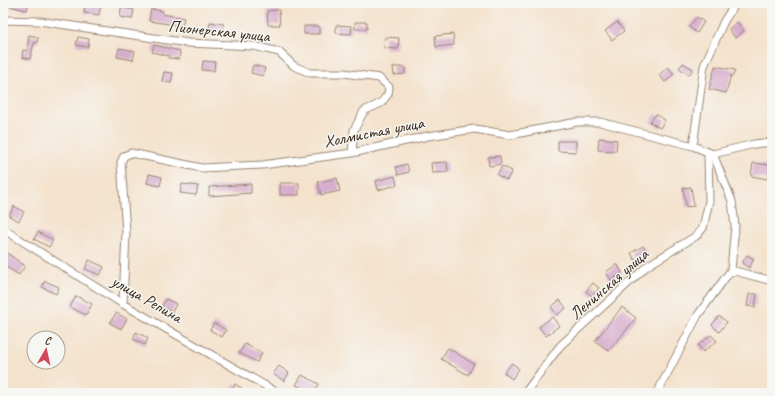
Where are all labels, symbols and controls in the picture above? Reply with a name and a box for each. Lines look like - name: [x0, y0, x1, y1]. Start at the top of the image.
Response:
- street label: Пионерская улица: [167, 15, 272, 47]
- street label: Холмистая улица: [322, 112, 427, 152]
- street label: Ленинская улица: [565, 243, 654, 324]
- street label: улица Репина: [107, 270, 188, 329]
- north arrow: [26, 330, 66, 370]
- text: С: [44, 333, 53, 348]

